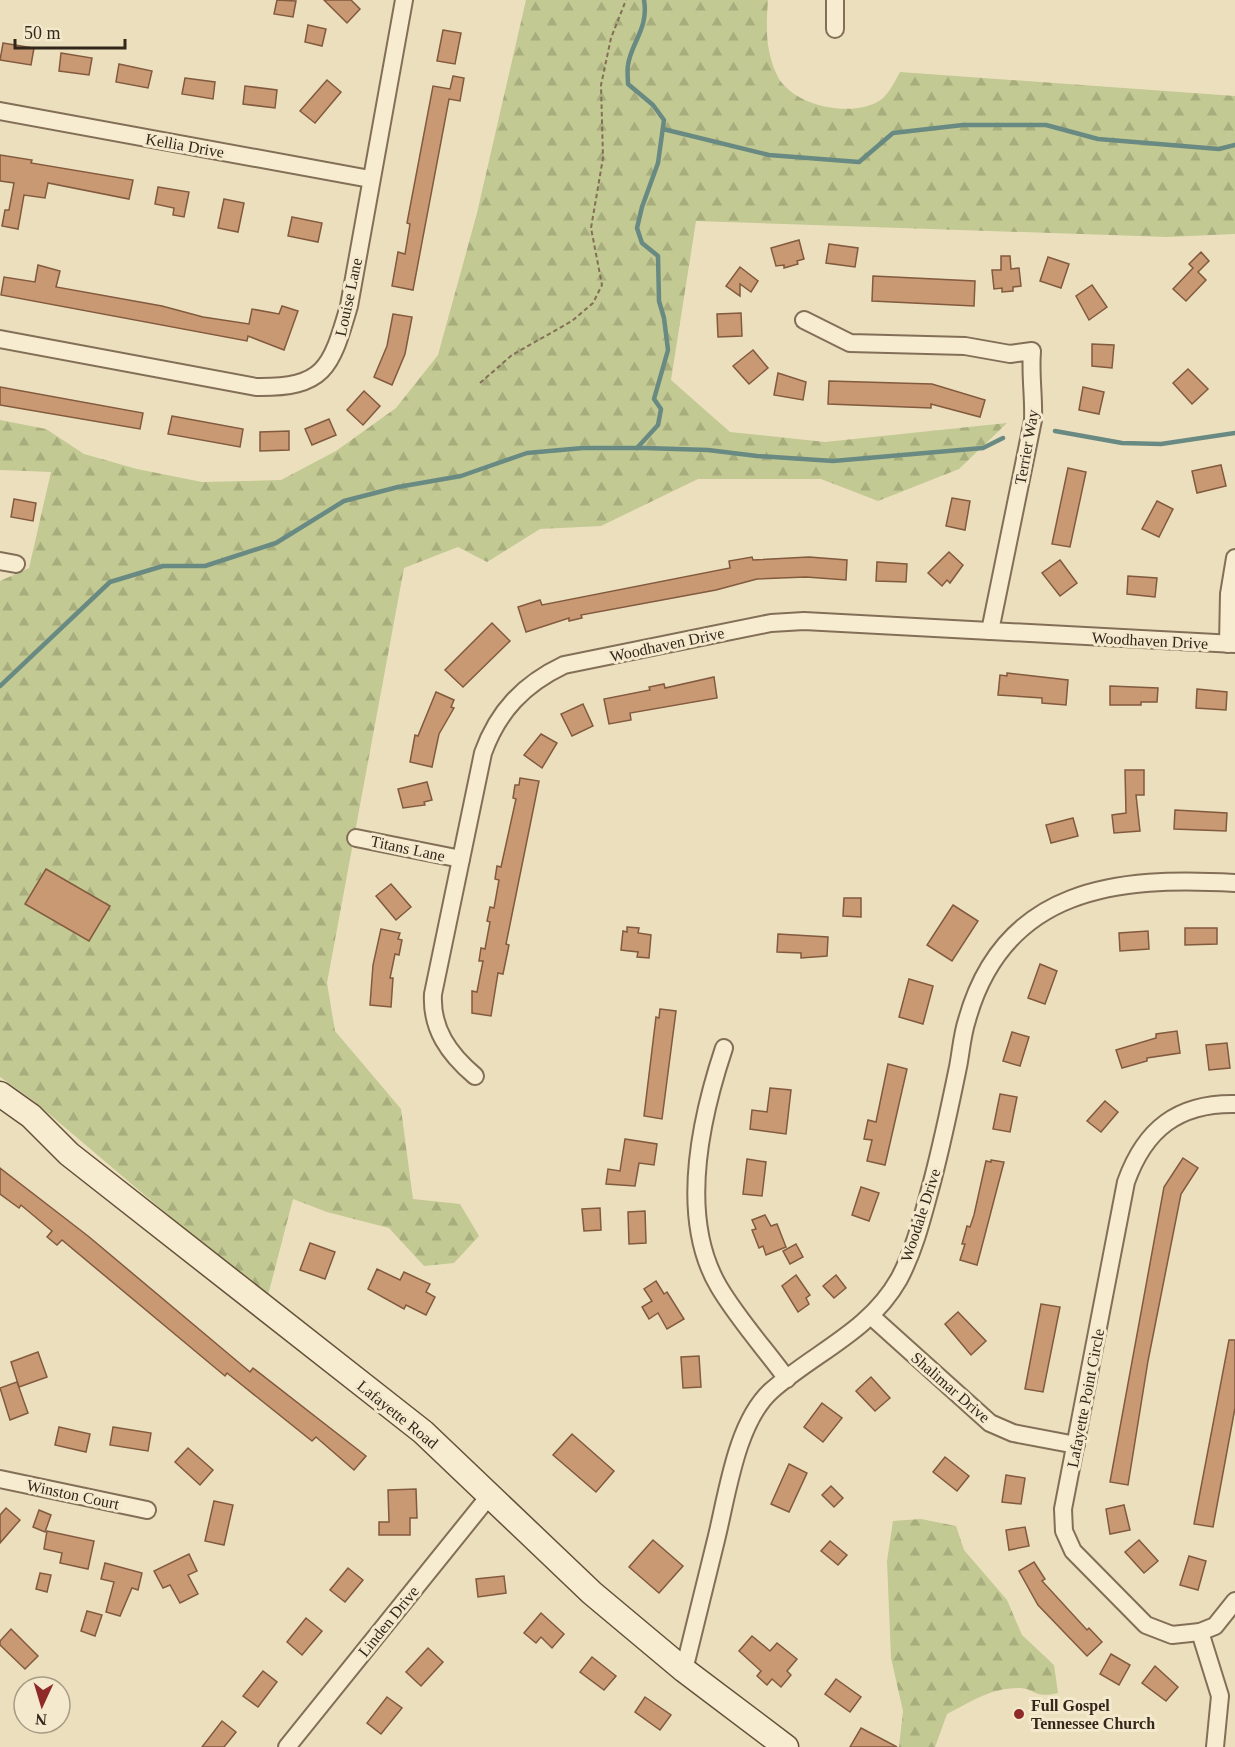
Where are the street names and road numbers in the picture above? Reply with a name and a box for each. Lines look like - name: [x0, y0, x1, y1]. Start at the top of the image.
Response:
- street label: Kellia Drive: [144, 130, 226, 161]
- street label: Louise Lane: [332, 256, 365, 338]
- street label: Terrier Way: [1012, 408, 1042, 486]
- street label: Woodhaven Drive: [608, 624, 726, 665]
- street label: Woodhaven Drive: [1091, 629, 1209, 652]
- street label: Titans Lane: [369, 832, 447, 865]
- street label: Woodale Drive: [897, 1166, 944, 1264]
- street label: Lafayette Point Circle: [1064, 1327, 1108, 1469]
- street label: Shalimar Drive: [908, 1349, 993, 1426]
- street label: Lafayette Road: [354, 1377, 441, 1453]
- street label: Winston Court: [25, 1476, 121, 1513]
- street label: Linden Drive: [355, 1583, 422, 1660]

